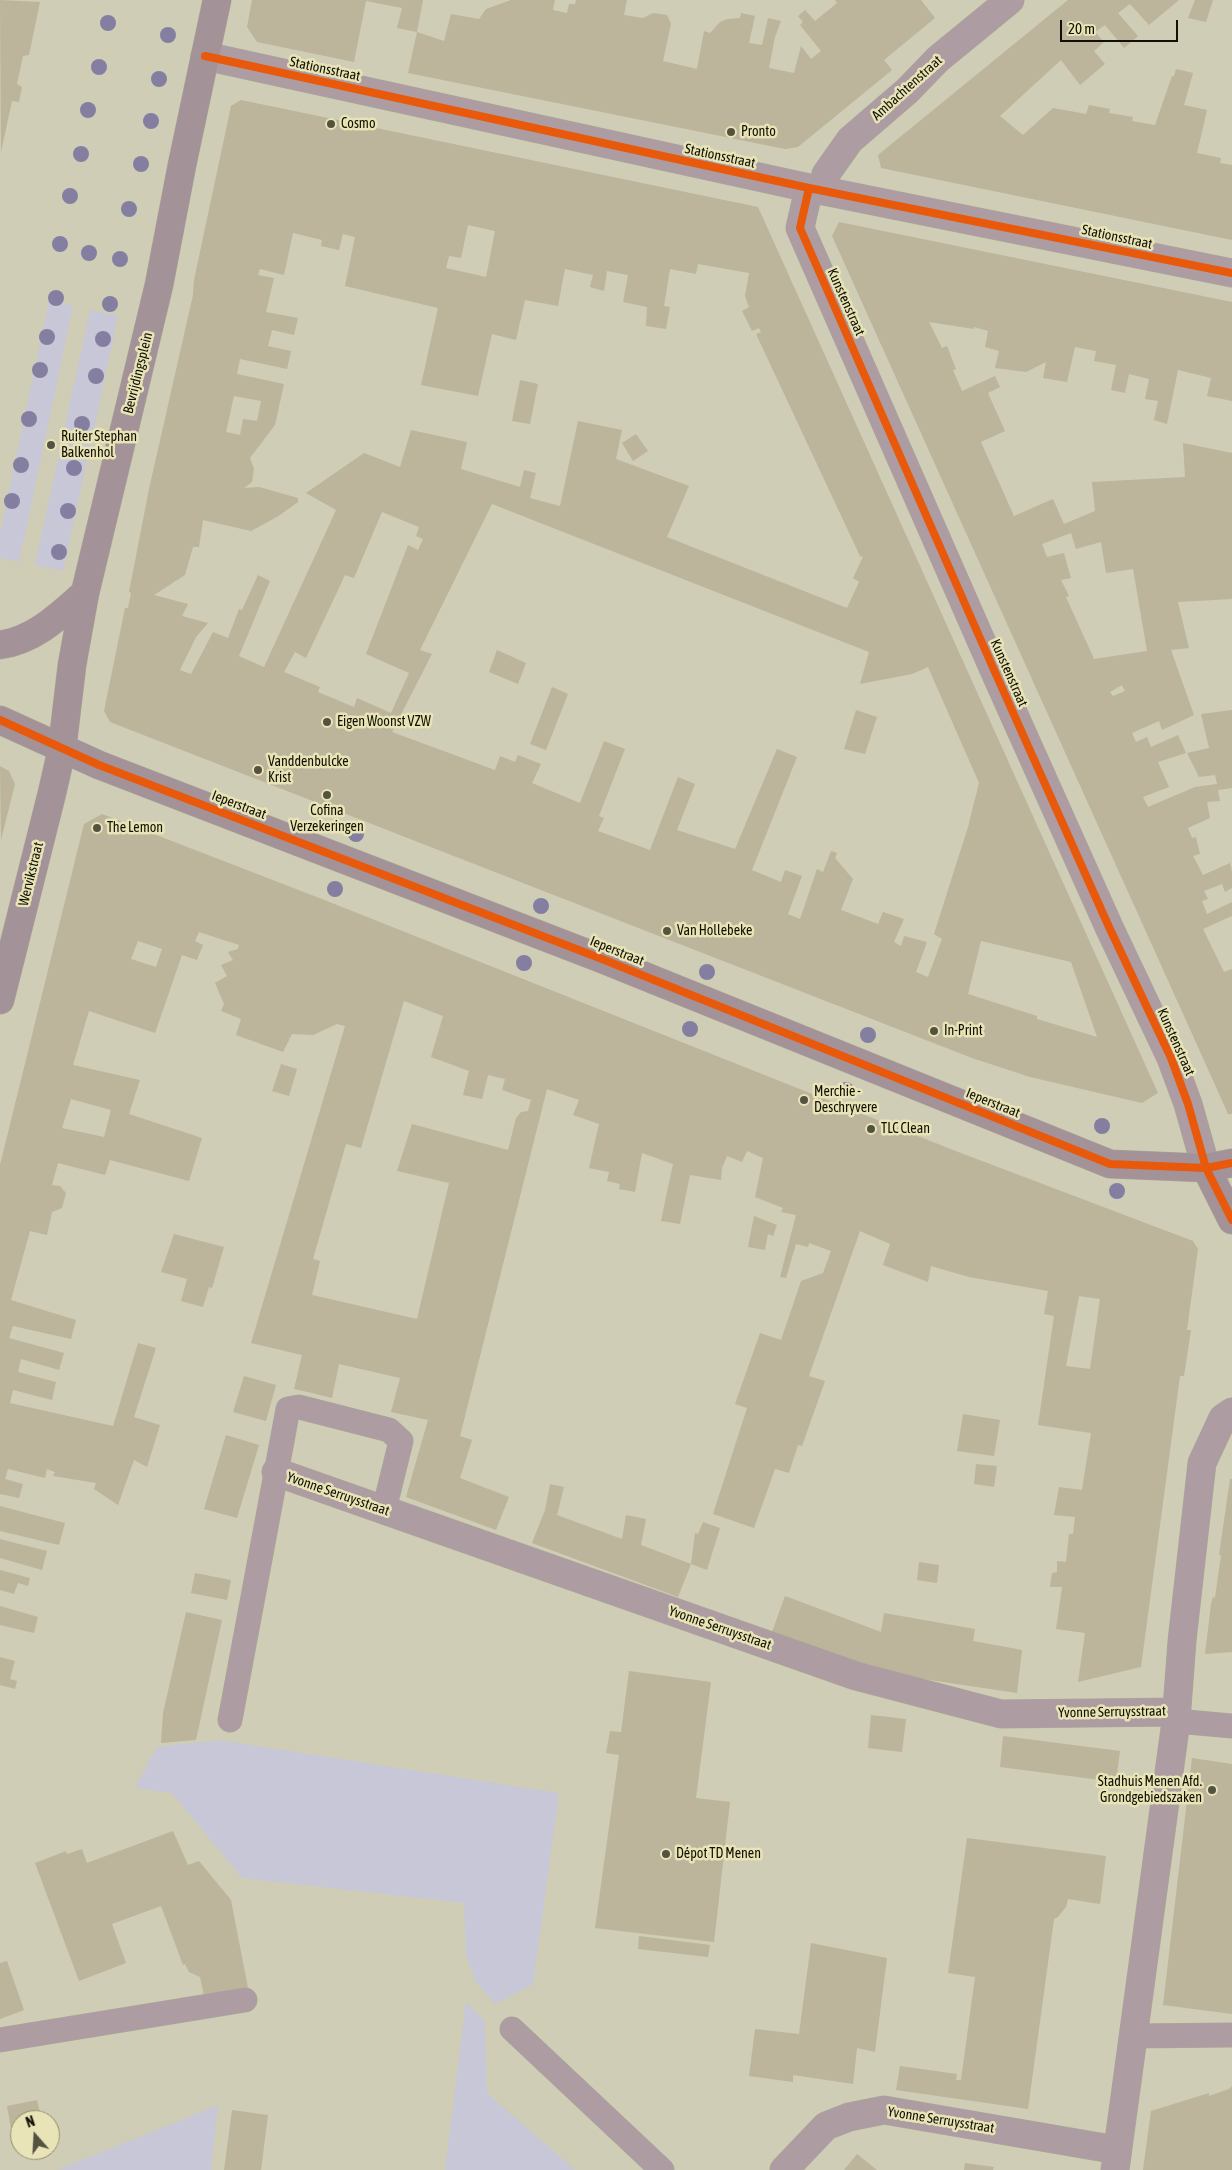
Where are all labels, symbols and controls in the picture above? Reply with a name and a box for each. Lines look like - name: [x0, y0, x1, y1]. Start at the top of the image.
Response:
- scale bar: [1062, 10, 1180, 42]
- text: 20 m: [1068, 20, 1095, 37]
- street label: Ambachtenstraat: [868, 52, 946, 124]
- street label: Stationsstraat: [288, 53, 362, 85]
- place label: Cosmo: [341, 116, 375, 132]
- marker: Cosmo: [325, 118, 337, 130]
- place label: Pronto: [741, 124, 776, 140]
- marker: Pronto: [725, 126, 737, 138]
- street label: Stationsstraat: [683, 140, 757, 172]
- street label: Stationsstraat: [1080, 221, 1154, 253]
- street label: Kunstenstraat: [824, 266, 868, 338]
- street label: Bevrijdingsplein: [120, 331, 156, 415]
- place label: Ruiter Stephan Balkenhol: [61, 429, 137, 462]
- marker: Ruiter Stephan Balkenhol: [45, 439, 57, 451]
- street label: Kunstenstraat: [987, 637, 1031, 709]
- place label: Eigen Woonst VZW: [337, 714, 431, 730]
- marker: Eigen Woonst VZW: [321, 716, 333, 728]
- place label: Vanddenbulcke Krist: [268, 754, 349, 786]
- marker: Vanddenbulcke Krist: [252, 764, 264, 776]
- street label: Ieperstraat: [209, 787, 269, 823]
- marker: Cofina Verzekeringen: [321, 789, 333, 801]
- place label: Cofina Verzekeringen: [290, 803, 364, 836]
- place label: The Lemon: [107, 820, 163, 836]
- marker: The Lemon: [91, 822, 103, 834]
- street label: Wervikstraat: [15, 840, 47, 908]
- place label: Van Hollebeke: [677, 923, 752, 939]
- marker: Van Hollebeke: [661, 925, 673, 937]
- street label: Ieperstraat: [587, 933, 647, 969]
- street label: Kunstenstraat: [1154, 1006, 1198, 1078]
- place label: In-Print: [944, 1023, 983, 1039]
- marker: In-Print: [928, 1025, 940, 1037]
- place label: Merchie - Deschryvere: [814, 1084, 877, 1116]
- street label: Ieperstraat: [963, 1085, 1023, 1121]
- marker: Merchie - Deschryvere: [798, 1094, 810, 1106]
- place label: TLC Clean: [881, 1121, 930, 1137]
- marker: TLC Clean: [865, 1123, 877, 1135]
- street label: Yvonne Serruysstraat: [284, 1469, 392, 1519]
- street label: Yvonne Serruysstraat: [666, 1603, 774, 1653]
- street label: Yvonne Serruysstraat: [1058, 1703, 1166, 1721]
- place label: Stadhuis Menen Afd. Grondgebiedszaken: [1098, 1774, 1202, 1806]
- marker: Stadhuis Menen Afd. Grondgebiedszaken: [1206, 1784, 1218, 1796]
- place label: Dépot TD Menen: [676, 1846, 761, 1862]
- marker: Dépot TD Menen: [660, 1848, 672, 1860]
- street label: Yvonne Serruysstraat: [886, 2103, 996, 2137]
- north arrow: [10, 2110, 60, 2160]
- text: N: [24, 2113, 37, 2131]

